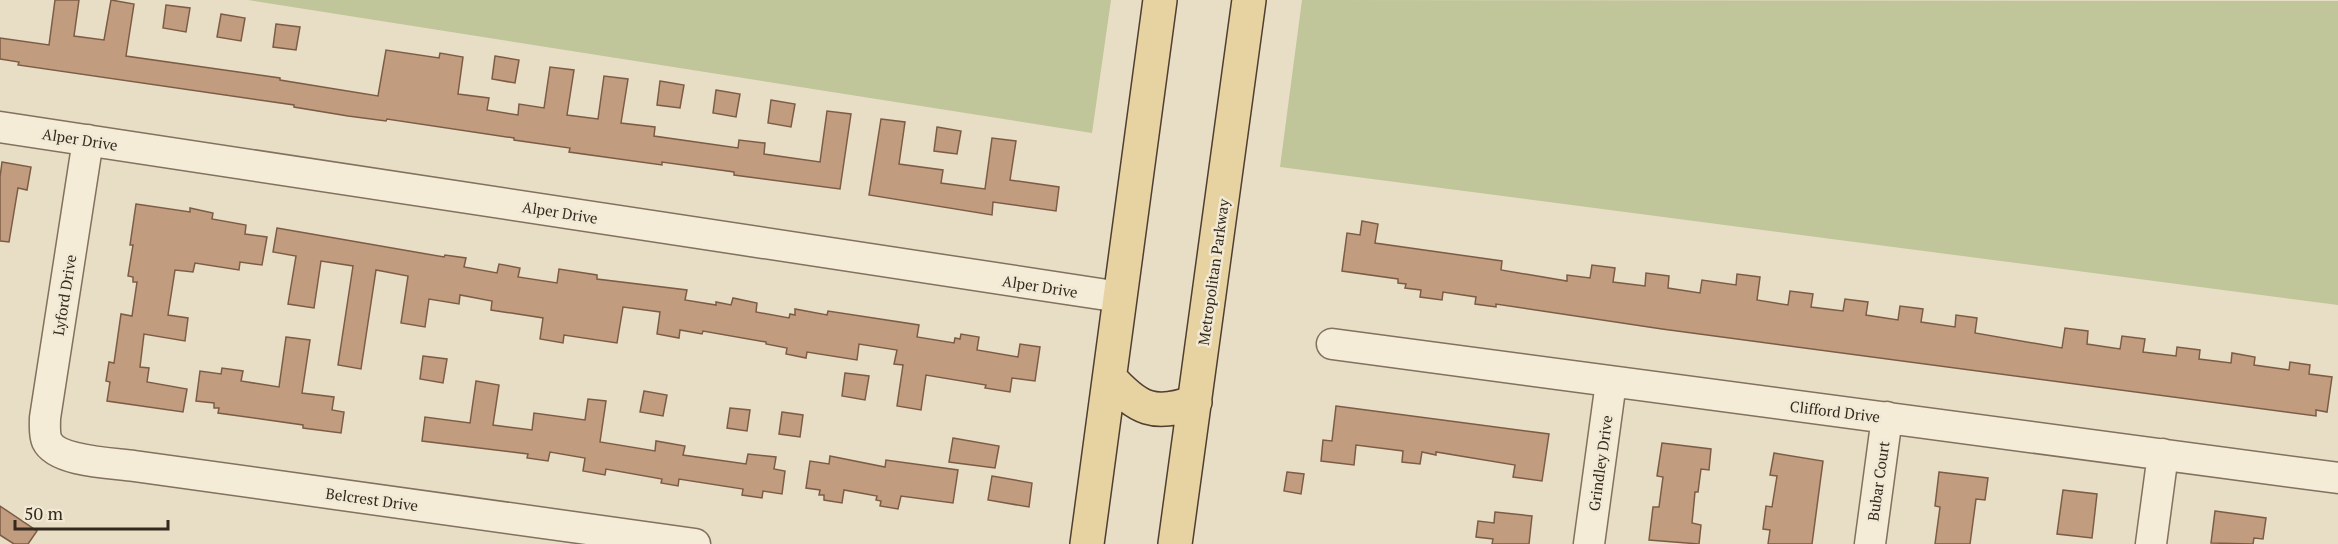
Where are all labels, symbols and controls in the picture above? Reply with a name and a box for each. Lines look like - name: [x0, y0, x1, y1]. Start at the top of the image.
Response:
- street label: Alper Drive: [41, 123, 119, 155]
- street label: Alper Drive: [521, 196, 599, 228]
- street label: Metropolitan Parkway: [1193, 197, 1233, 347]
- street label: Lyford Drive: [48, 253, 80, 337]
- street label: Alper Drive: [1001, 270, 1079, 302]
- street label: Clifford Drive: [1789, 396, 1881, 426]
- street label: Grindley Drive: [1583, 414, 1617, 512]
- street label: Bubar Court: [1862, 439, 1894, 522]
- street label: Belcrest Drive: [325, 483, 419, 515]
- scale bar: [15, 493, 168, 531]
- text: 50 m: [24, 501, 64, 525]

